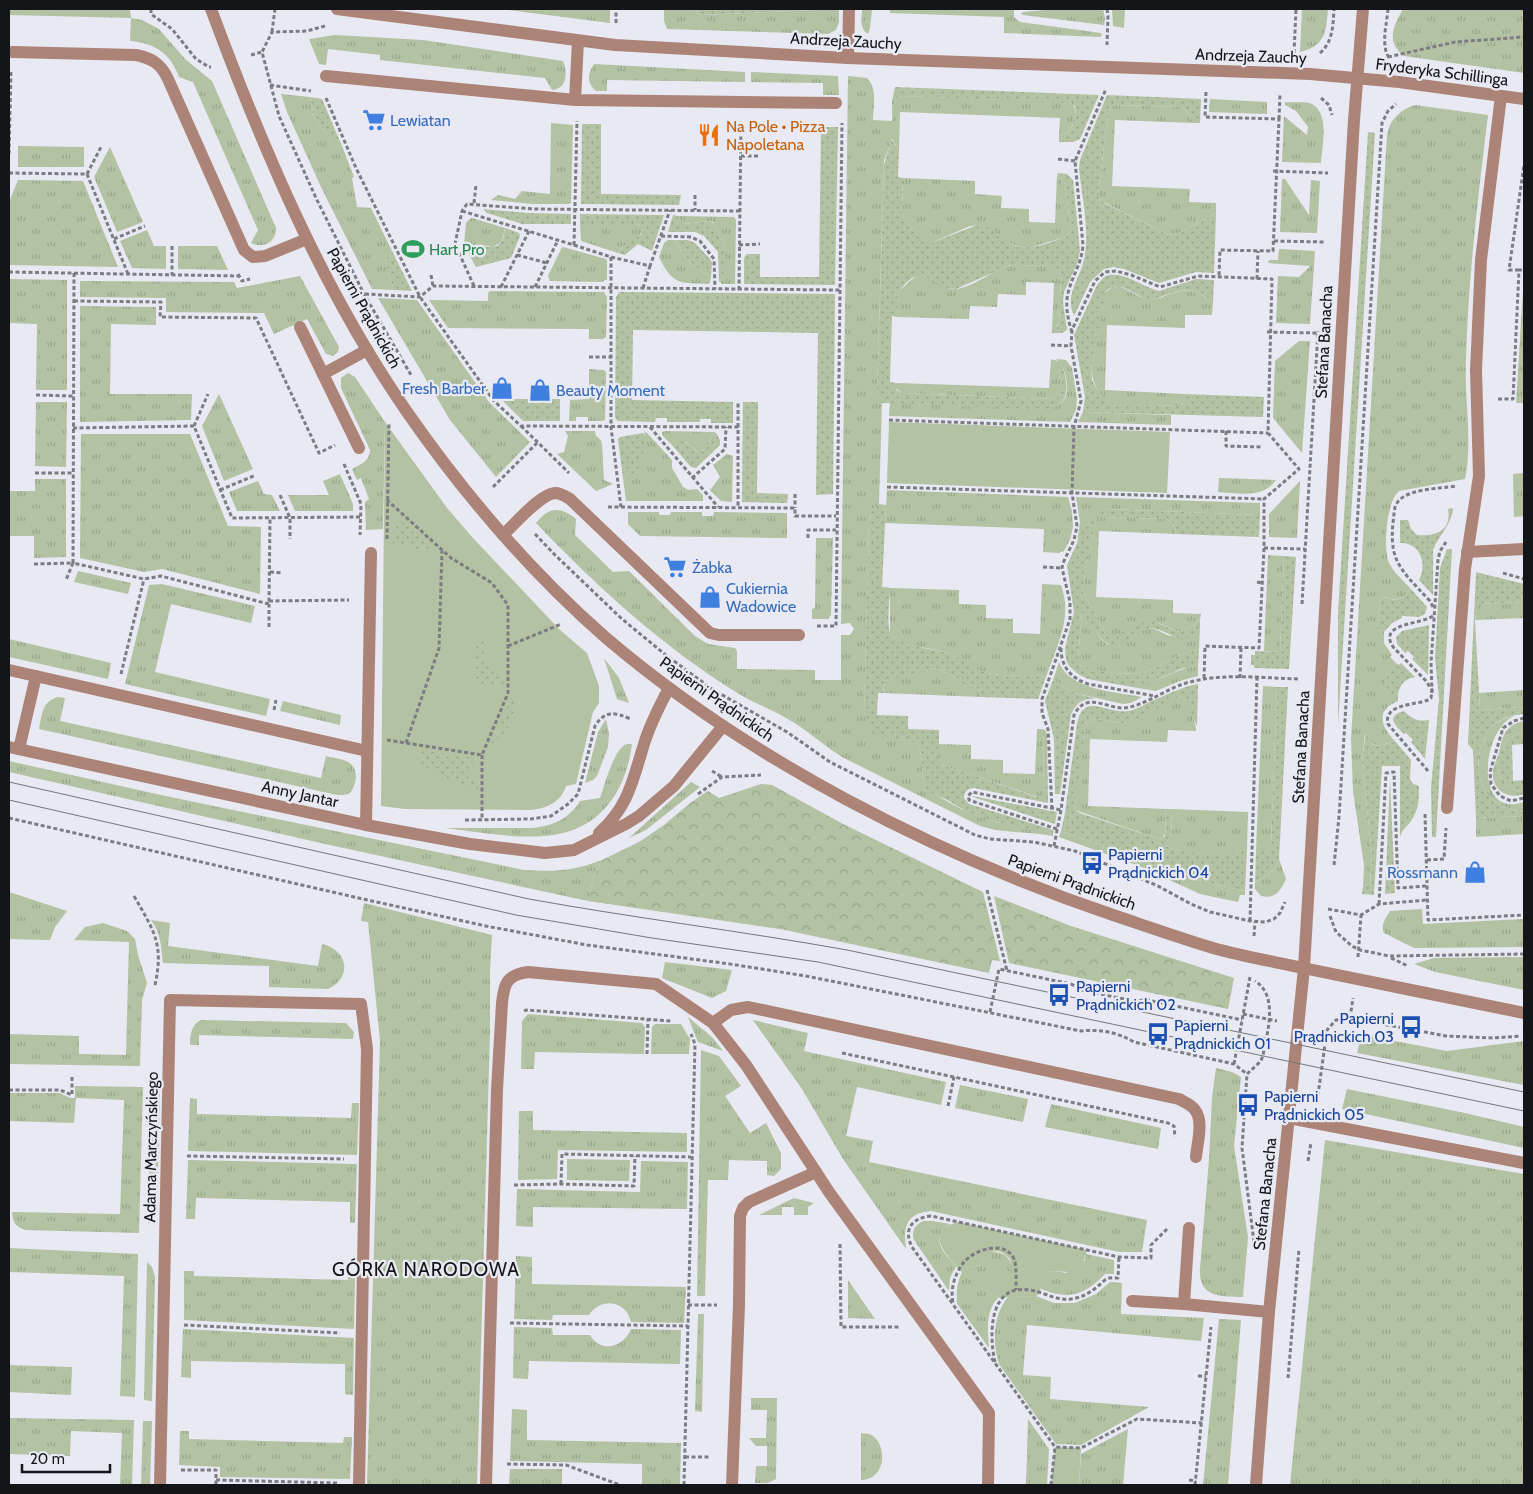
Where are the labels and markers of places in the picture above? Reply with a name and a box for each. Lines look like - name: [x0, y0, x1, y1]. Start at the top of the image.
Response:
- supermarket icon: Lewiatan: [361, 107, 387, 133]
- place label: Lewiatan: [390, 111, 451, 130]
- place label: Na Pole • Pizza Napoletana: [726, 117, 826, 154]
- restaurant icon: Na Pole • Pizza Napoletana: [696, 122, 722, 148]
- sports icon: Hart Pro: [400, 236, 426, 262]
- place label: Hart Pro: [429, 240, 485, 259]
- shop icon: Fresh Barber: [489, 375, 515, 401]
- shop icon: Beauty Moment: [527, 377, 553, 403]
- place label: Fresh Barber: [402, 379, 487, 398]
- place label: Beauty Moment: [556, 381, 666, 400]
- supermarket icon: Żabka: [662, 554, 688, 580]
- place label: Żabka: [692, 558, 732, 577]
- place label: Cukiernia Wadowice: [726, 579, 796, 616]
- shop icon: Cukiernia Wadowice: [697, 584, 723, 610]
- place label: Papierni Prądnickich 04: [1108, 845, 1209, 882]
- bus stop icon: Papierni Prądnickich 04: [1079, 850, 1105, 876]
- shop icon: Rossmann: [1462, 859, 1488, 885]
- place label: Rossmann: [1387, 863, 1458, 882]
- place label: Papierni Prądnickich 02: [1076, 977, 1176, 1014]
- bus stop icon: Papierni Prądnickich 02: [1046, 982, 1072, 1008]
- place label: Papierni Prądnickich 03: [1294, 1009, 1394, 1046]
- bus stop icon: Papierni Prądnickich 03: [1398, 1014, 1424, 1040]
- place label: Papierni Prądnickich 01: [1174, 1016, 1271, 1053]
- bus stop icon: Papierni Prądnickich 01: [1145, 1021, 1171, 1047]
- place label: Papierni Prądnickich 05: [1264, 1087, 1364, 1124]
- bus stop icon: Papierni Prądnickich 05: [1235, 1092, 1261, 1118]

